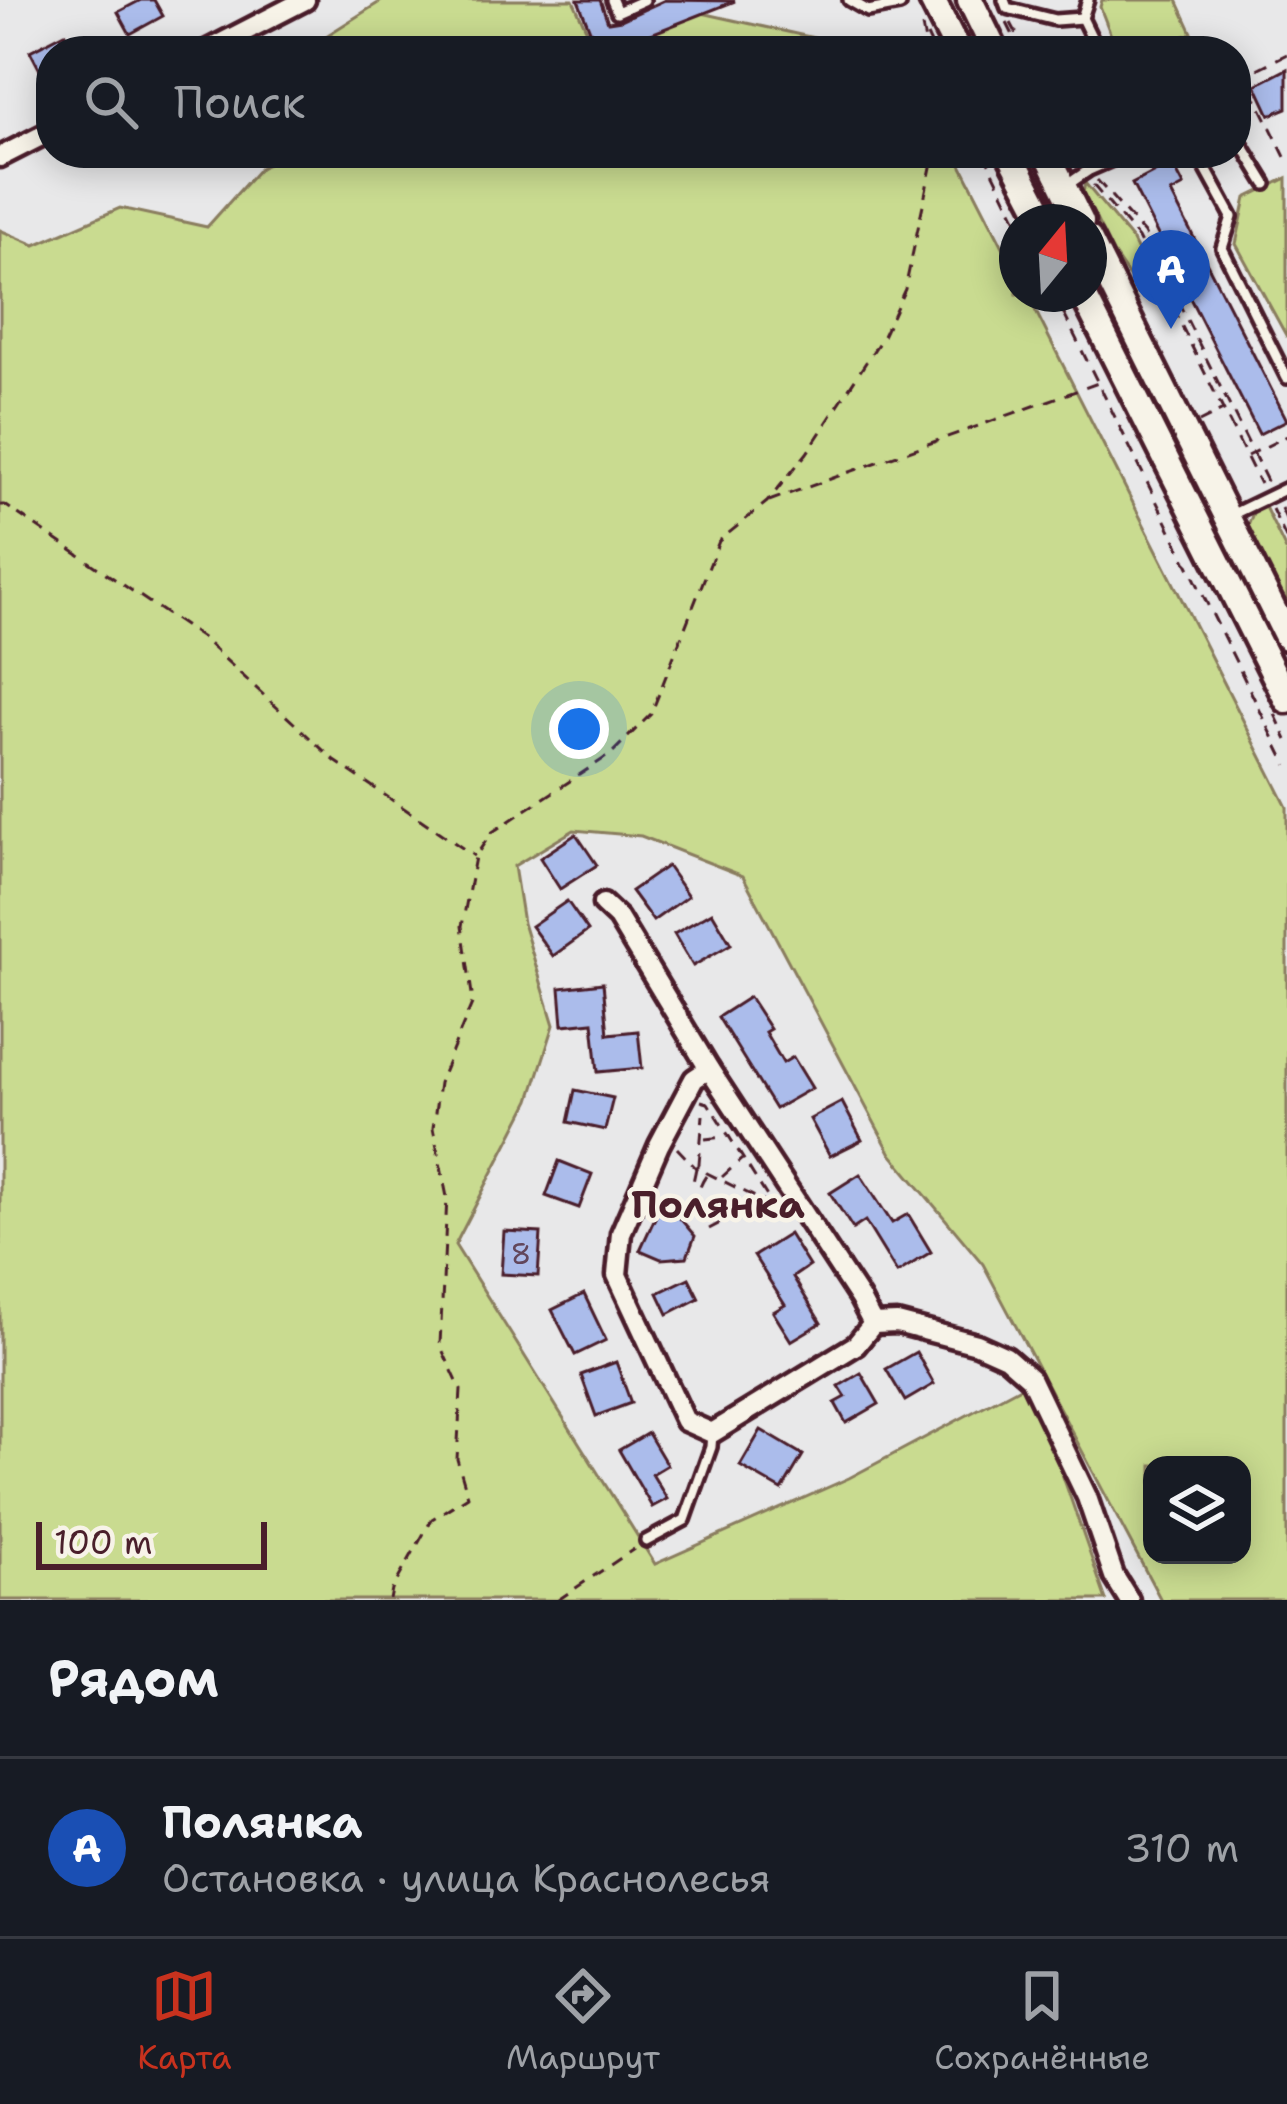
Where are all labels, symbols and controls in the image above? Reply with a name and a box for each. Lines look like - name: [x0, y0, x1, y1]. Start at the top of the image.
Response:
- search box: [36, 36, 1251, 168]
- icon: search: [78, 69, 144, 135]
- text: Поиск: [174, 72, 305, 132]
- north arrow: [999, 204, 1107, 312]
- pin: A: [1132, 230, 1210, 329]
- your location: [549, 699, 609, 759]
- district label: Полянка: [631, 1178, 805, 1230]
- house number: 8: [511, 1233, 532, 1274]
- map controls: [1143, 1456, 1251, 1564]
- button: layers: [1143, 1456, 1251, 1564]
- scale bar: [36, 1516, 267, 1569]
- text: 100 m: [54, 1520, 153, 1565]
- text: Рядом: [48, 1644, 219, 1712]
- text: Полянка: [162, 1792, 363, 1852]
- text: A: [72, 1822, 102, 1874]
- text: 310 m: [1124, 1822, 1239, 1874]
- text: Остановка · улица Краснолесья: [162, 1852, 771, 1904]
- tab: Карта: [137, 1963, 232, 2080]
- tab: Маршрут: [506, 1963, 660, 2080]
- tab: Сохранённые: [934, 1963, 1150, 2080]

